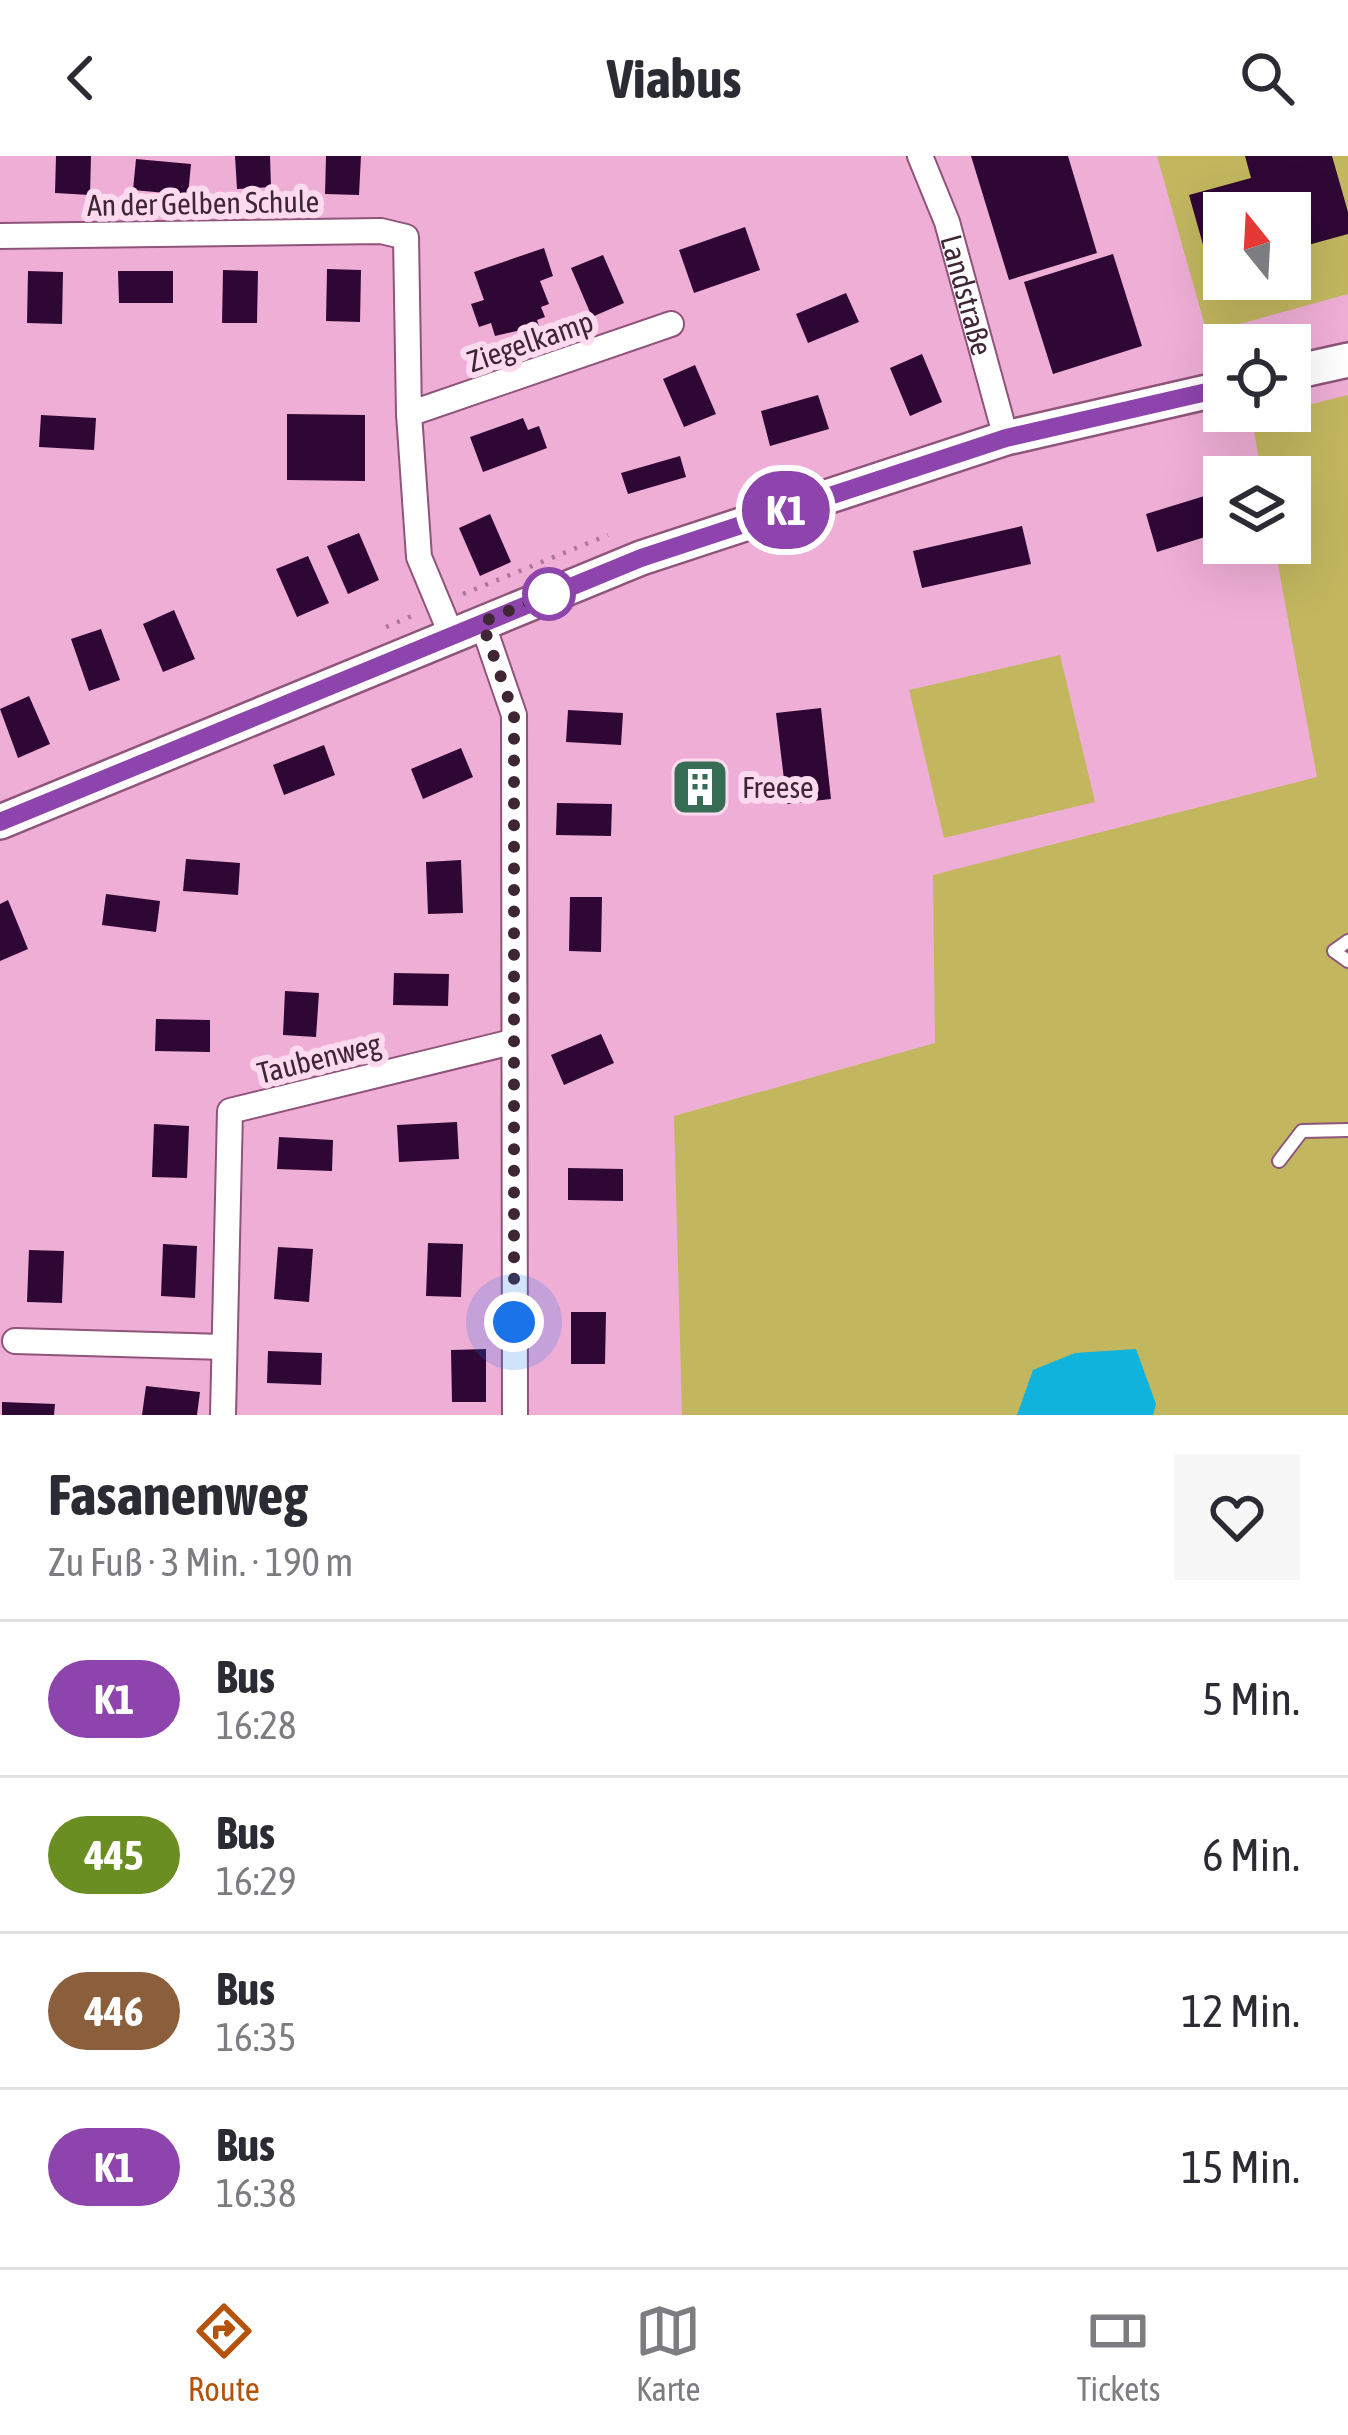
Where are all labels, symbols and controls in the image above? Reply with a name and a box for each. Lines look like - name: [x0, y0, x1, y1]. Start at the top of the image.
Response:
- icon: back: [48, 45, 114, 111]
- icon: search: [1234, 45, 1300, 111]
- text: Viabus: [607, 48, 741, 109]
- street label: An der Gelben Schule: [87, 184, 319, 222]
- north arrow: [1203, 192, 1311, 300]
- map controls: [1203, 192, 1311, 564]
- street label: Landstraße: [934, 231, 1000, 359]
- street label: Ziegelkamp: [463, 304, 597, 378]
- button: locate: [1203, 324, 1311, 432]
- button: layers: [1203, 456, 1311, 564]
- line badge: K1: [732, 471, 840, 549]
- text: K1: [766, 486, 806, 534]
- unlabelled marker: [524, 569, 574, 619]
- building icon: Freese: [669, 756, 731, 818]
- place label: Freese: [742, 770, 814, 804]
- street label: Taubenweg: [254, 1026, 384, 1090]
- your location: [484, 1292, 544, 1352]
- button: heart: [1174, 1454, 1300, 1580]
- text: Fasanenweg: [48, 1462, 308, 1527]
- text: Zu Fuß · 3 Min. · 190 m: [48, 1540, 353, 1584]
- text: Bus: [216, 1651, 275, 1703]
- text: 5 Min.: [1202, 1673, 1300, 1725]
- text: K1: [94, 1675, 134, 1723]
- text: 16:28: [216, 1703, 296, 1747]
- text: Bus: [216, 1807, 275, 1859]
- text: 6 Min.: [1202, 1829, 1300, 1881]
- text: 445: [84, 1831, 144, 1879]
- text: 16:29: [216, 1859, 296, 1903]
- text: Bus: [216, 1963, 275, 2015]
- text: 12 Min.: [1181, 1985, 1300, 2037]
- text: 446: [84, 1987, 144, 2035]
- text: 16:35: [216, 2015, 296, 2059]
- text: Bus: [216, 2119, 275, 2171]
- text: 15 Min.: [1181, 2141, 1300, 2193]
- text: K1: [94, 2143, 134, 2191]
- text: 16:38: [216, 2171, 296, 2215]
- tab: Route: [188, 2298, 260, 2408]
- tab: Karte: [635, 2298, 701, 2408]
- tab: Tickets: [1077, 2298, 1160, 2408]

